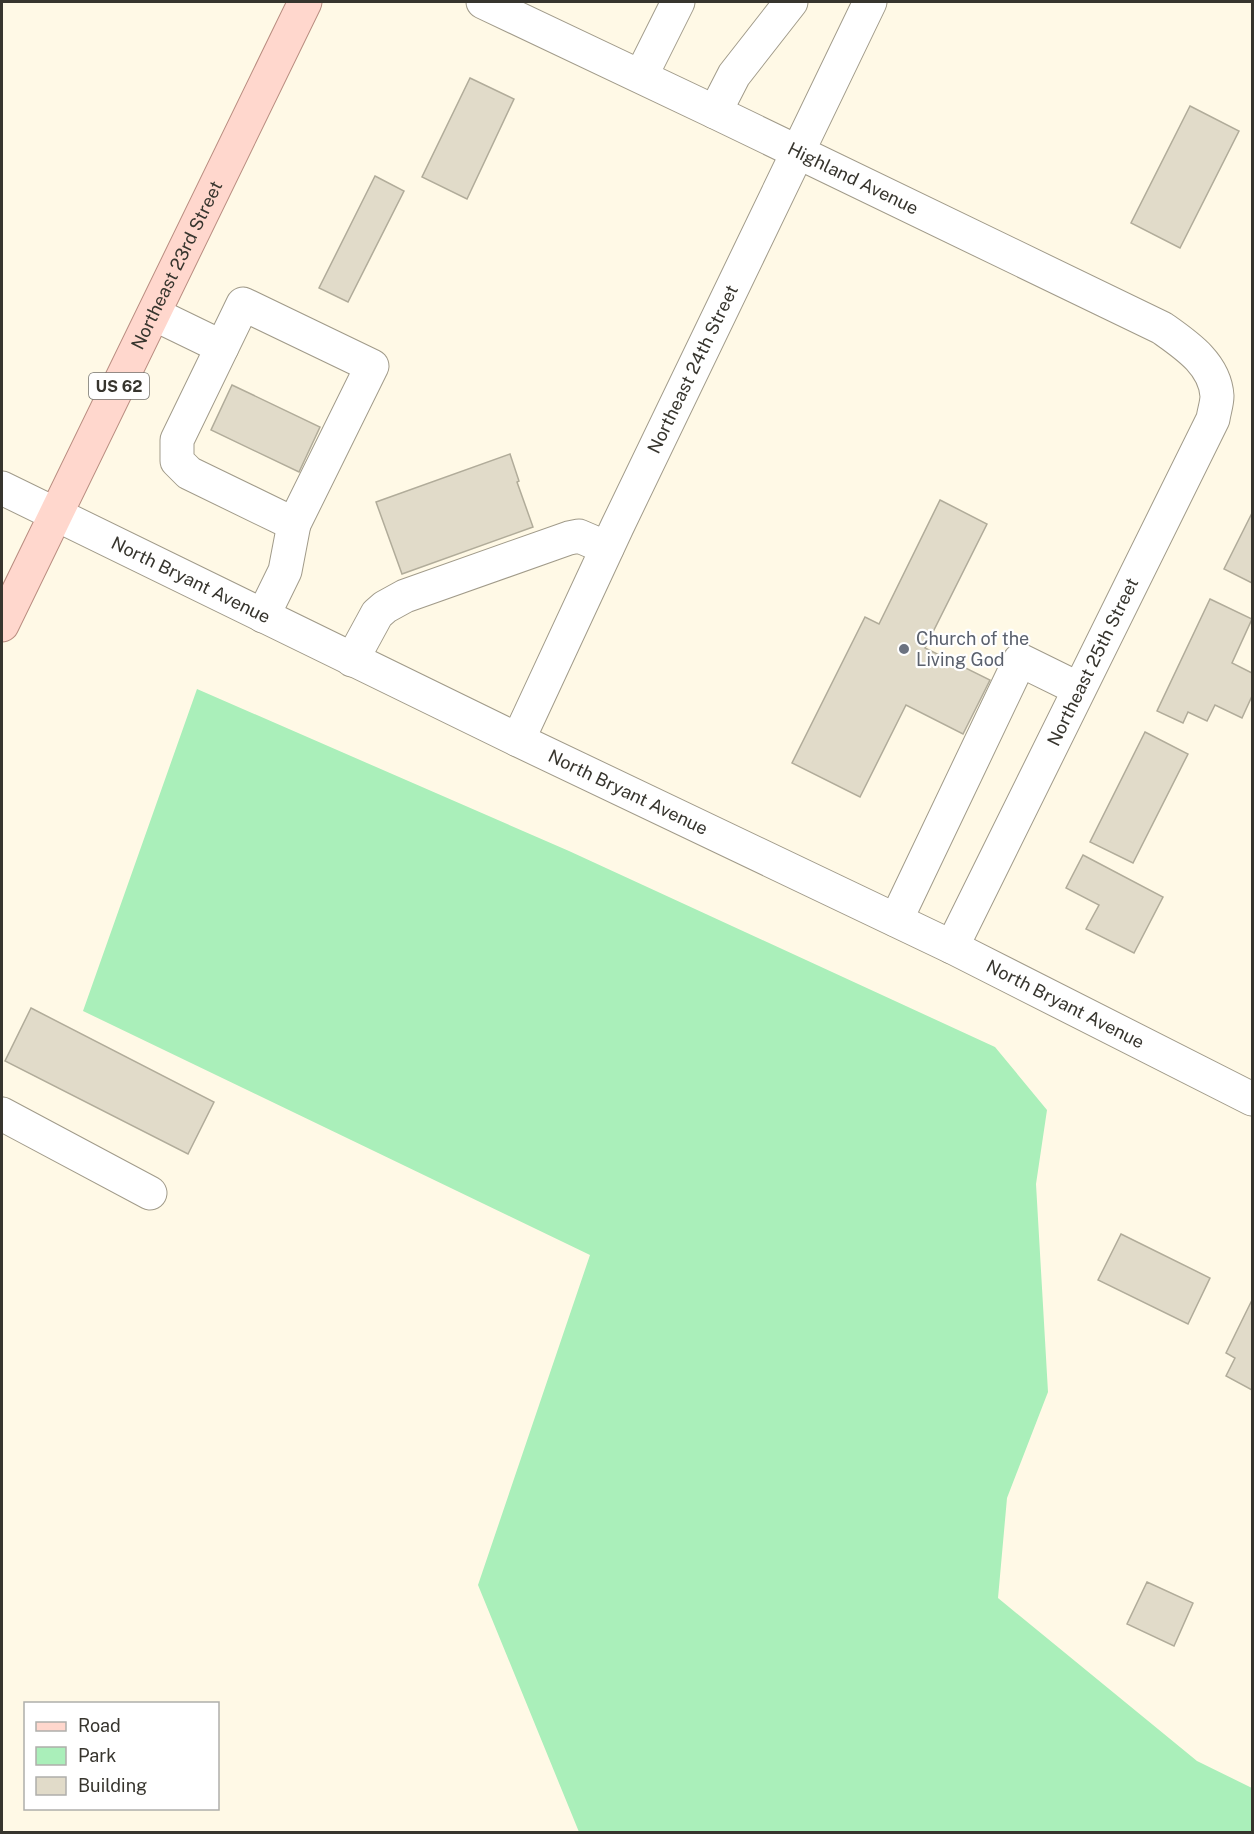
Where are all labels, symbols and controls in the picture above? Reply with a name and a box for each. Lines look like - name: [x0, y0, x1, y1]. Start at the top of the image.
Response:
- street label: Highland Avenue: [784, 138, 922, 219]
- street label: Northeast 23rd Street: [127, 177, 226, 353]
- street label: Northeast 24th Street: [643, 281, 742, 457]
- road number: US 62: [89, 373, 149, 399]
- street label: North Bryant Avenue: [108, 532, 274, 627]
- street label: Northeast 25th Street: [1043, 574, 1142, 749]
- place label: Church of the Living God: [916, 628, 1029, 670]
- marker: Church of the Living God: [897, 642, 911, 656]
- street label: North Bryant Avenue: [545, 745, 711, 839]
- street label: North Bryant Avenue: [983, 955, 1148, 1053]
- legend: [24, 1702, 219, 1810]
- text: Road: [78, 1715, 121, 1736]
- text: Park: [78, 1745, 116, 1766]
- text: Building: [78, 1775, 147, 1796]

